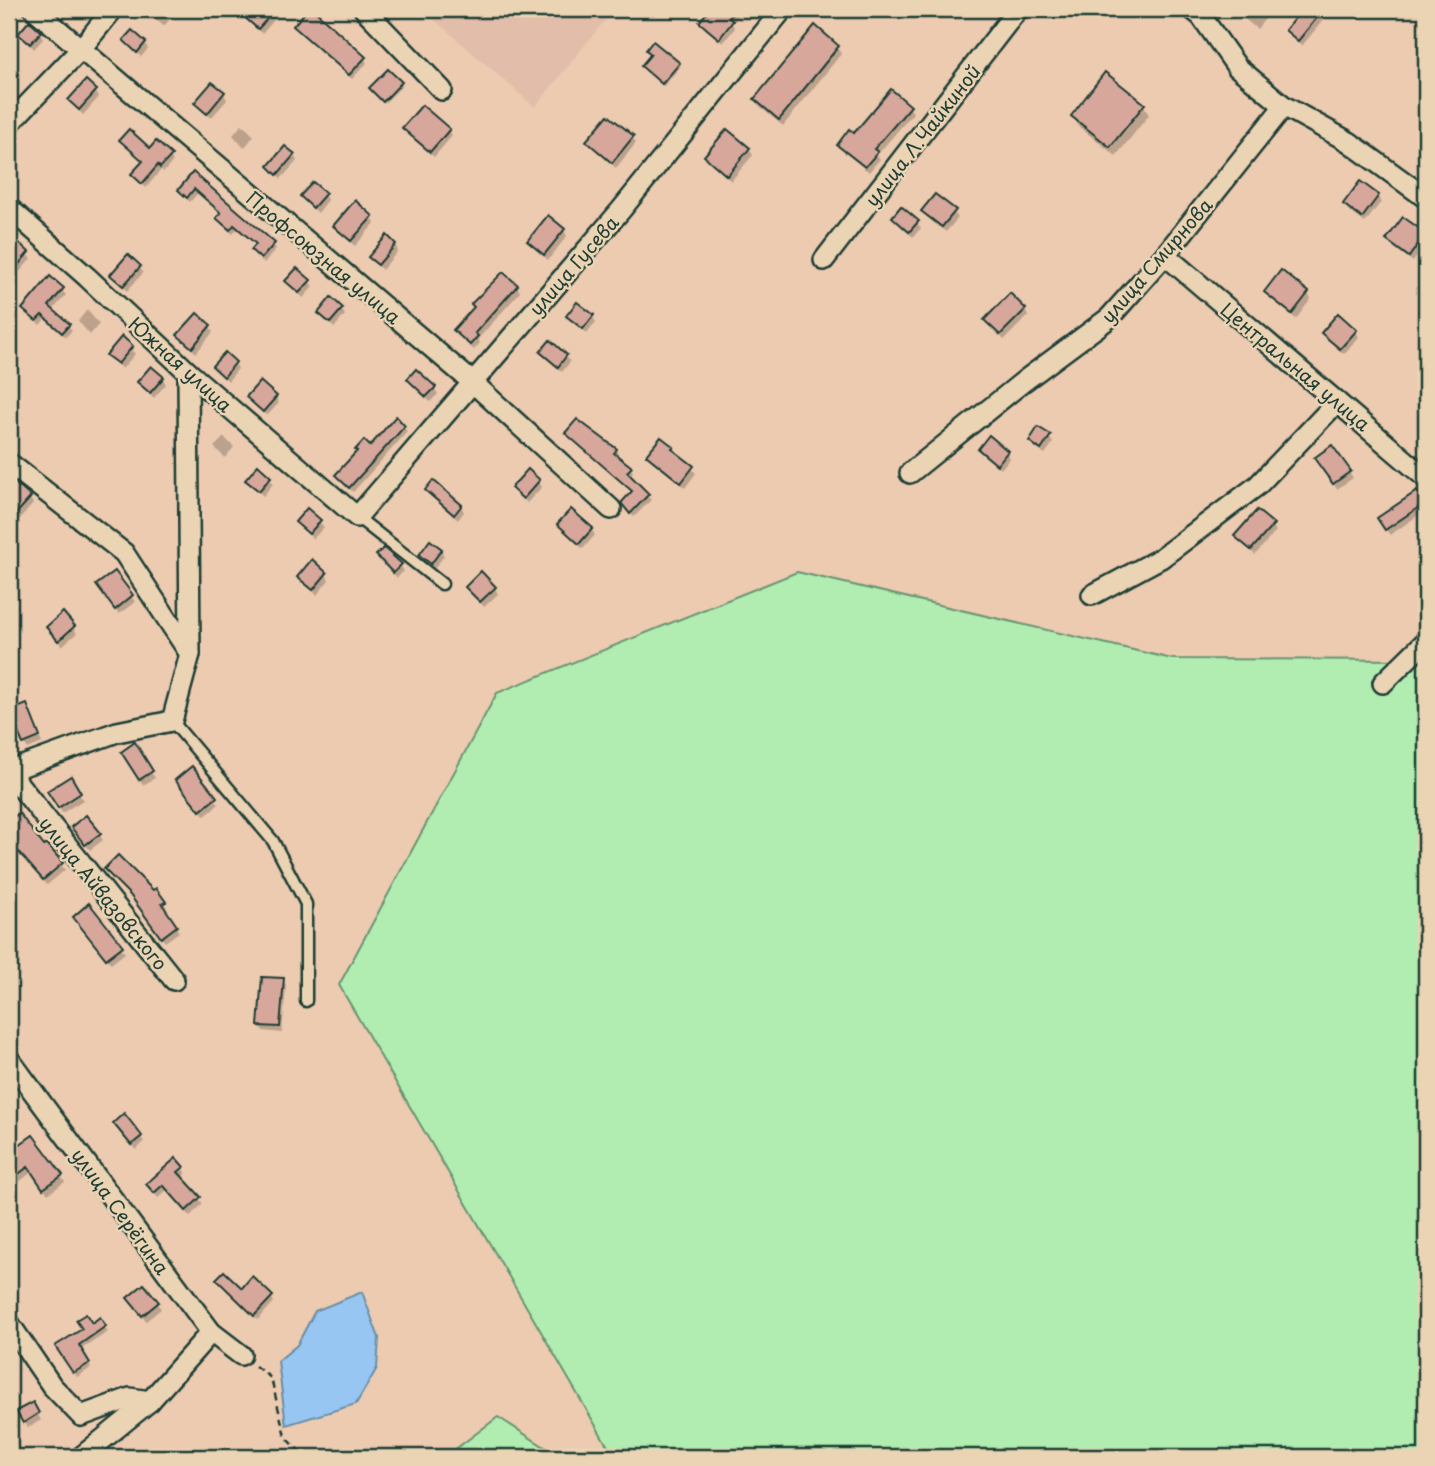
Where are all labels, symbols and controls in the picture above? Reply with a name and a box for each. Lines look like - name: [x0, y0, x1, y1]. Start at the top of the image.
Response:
- street label: улица Л.Чайкиной: [858, 58, 986, 212]
- street label: Профсоюзная улица: [241, 184, 407, 330]
- street label: улица Смирнова: [1094, 191, 1218, 329]
- street label: улица Гусева: [522, 209, 625, 321]
- street label: Центральная улица: [1215, 295, 1377, 437]
- street label: Южная улица: [123, 310, 239, 418]
- street label: улица Айвазовского: [33, 810, 175, 976]
- street label: улица Серёгина: [65, 1142, 177, 1280]

